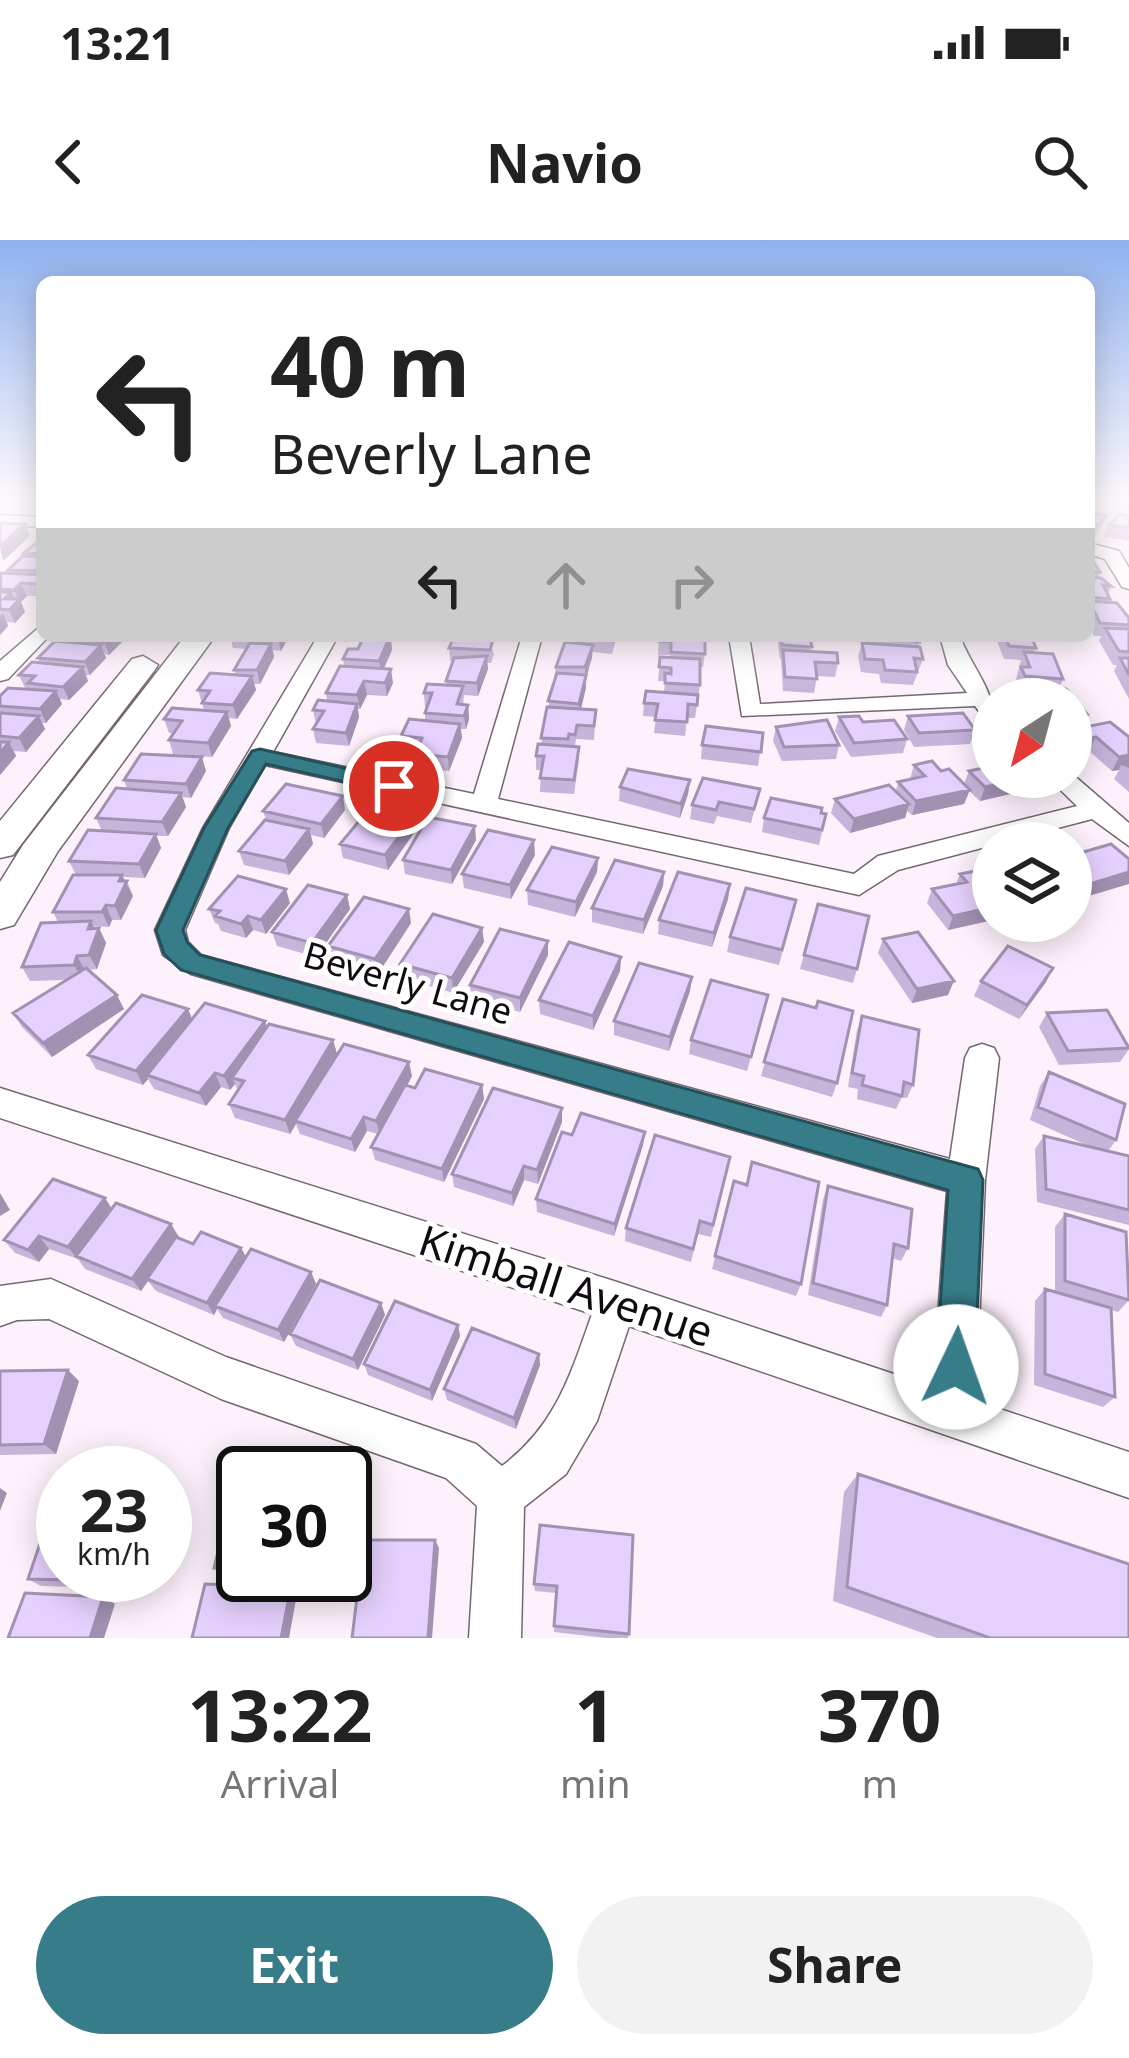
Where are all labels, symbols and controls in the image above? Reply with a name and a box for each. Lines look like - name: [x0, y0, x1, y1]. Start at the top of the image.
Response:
- text: 13:21: [60, 12, 176, 73]
- text: Navio: [486, 125, 643, 199]
- icon: back: [36, 129, 102, 195]
- icon: search: [1027, 129, 1093, 195]
- text: 40 m: [270, 307, 470, 422]
- icon: left: [72, 324, 228, 480]
- text: Beverly Lane: [270, 416, 593, 490]
- icon: left: [407, 552, 473, 618]
- icon: ahead: [533, 552, 599, 618]
- icon: right: [659, 552, 725, 618]
- north arrow: [972, 678, 1092, 798]
- map controls: [972, 678, 1092, 942]
- pin: [343, 735, 445, 837]
- icon: arrive: [361, 753, 427, 819]
- button: layers: [972, 822, 1092, 942]
- street label: Beverly Lane: [298, 929, 518, 1036]
- street label: Kimball Avenue: [412, 1210, 721, 1359]
- position arrow: [893, 1304, 1019, 1430]
- speed limit sign: 30: [216, 1446, 372, 1602]
- text: 23: [80, 1468, 148, 1550]
- text: km/h: [77, 1533, 151, 1574]
- text: 13:22: [187, 1665, 372, 1763]
- text: 1: [575, 1665, 616, 1763]
- text: 370: [818, 1665, 942, 1763]
- text: Arrival: [220, 1756, 339, 1809]
- text: min: [560, 1756, 631, 1809]
- text: m: [862, 1756, 898, 1809]
- button: Exit: [36, 1896, 553, 2034]
- button: Share: [577, 1896, 1093, 2034]

